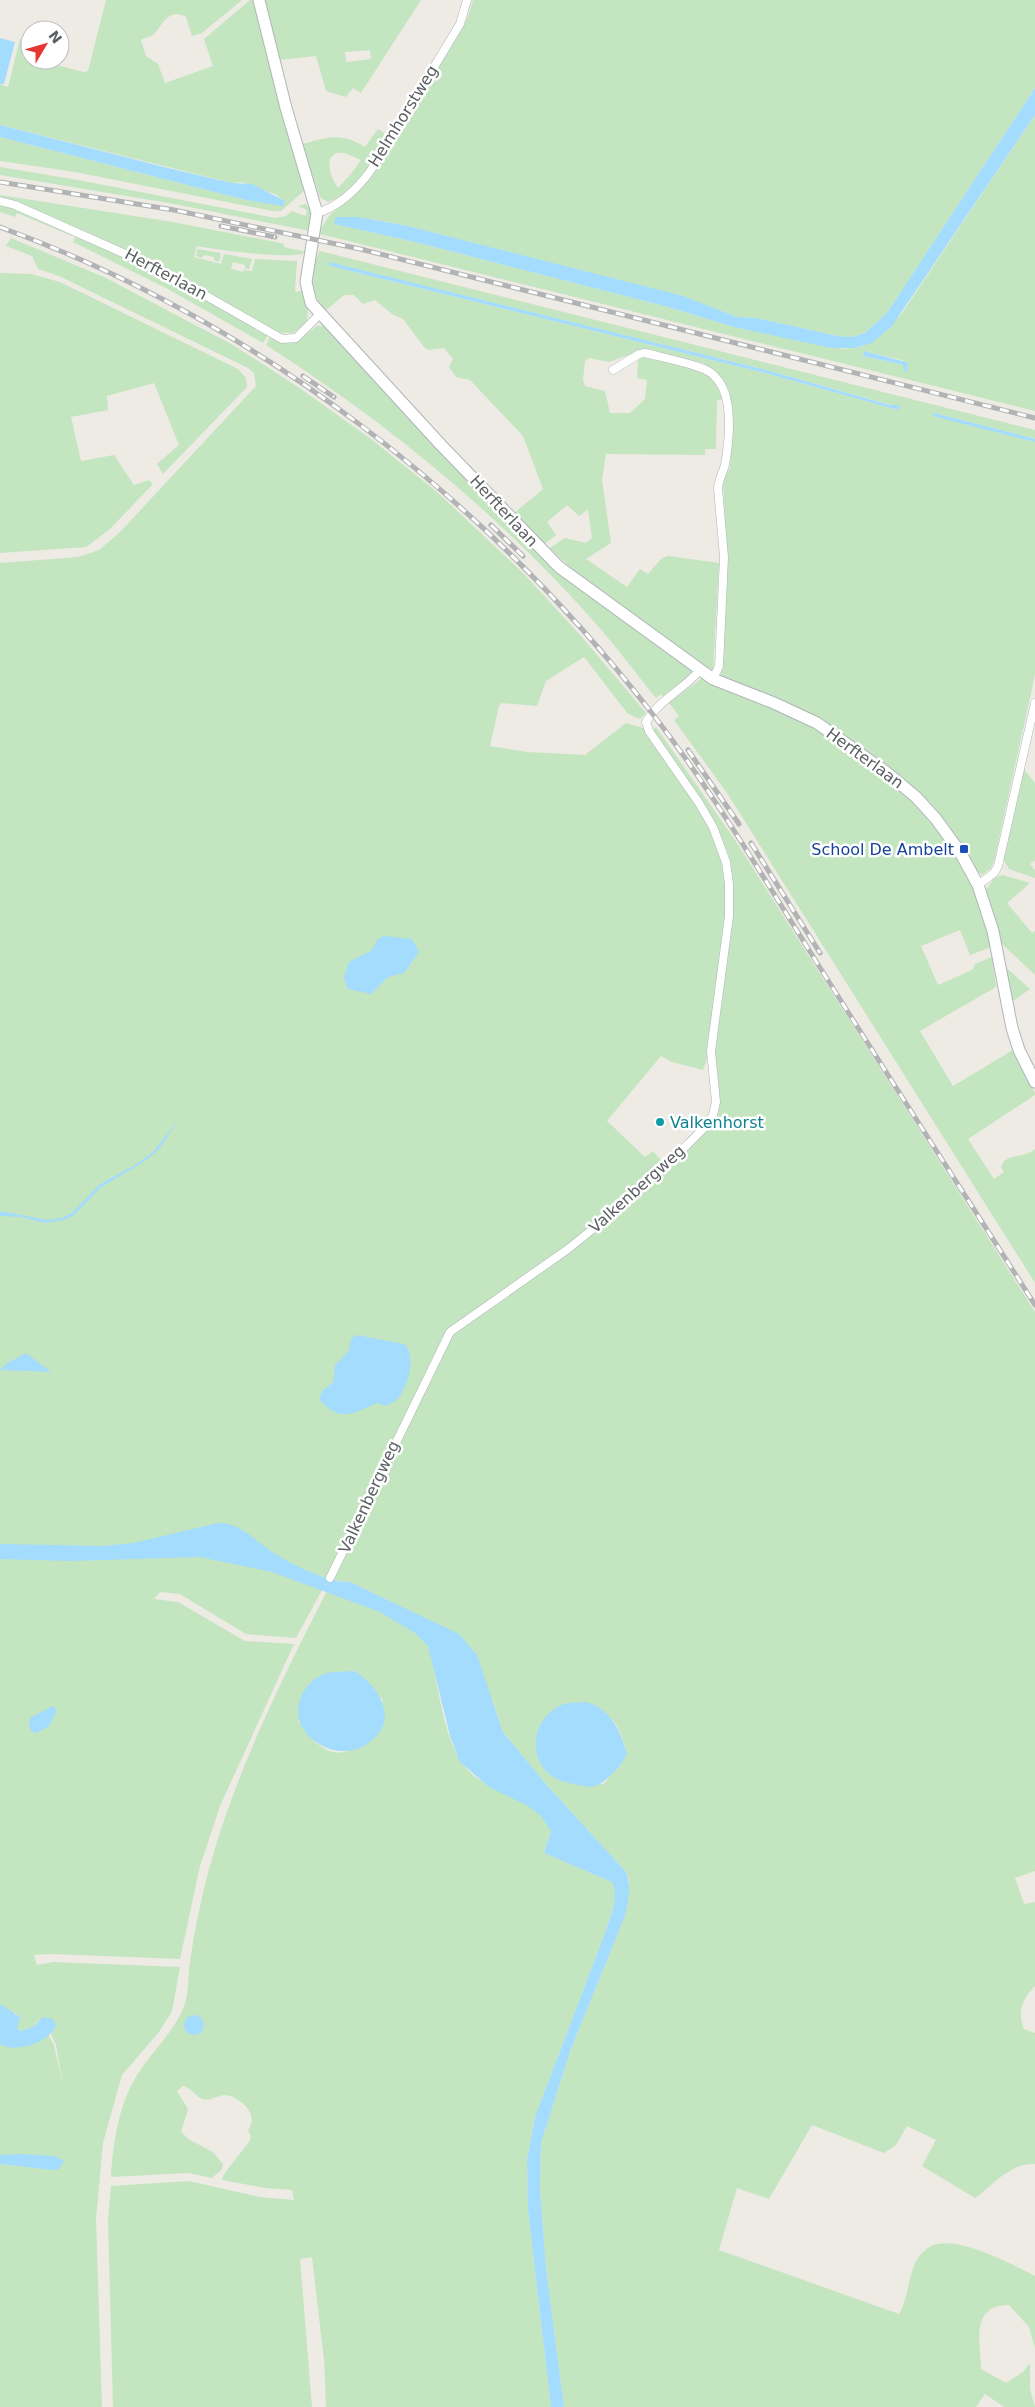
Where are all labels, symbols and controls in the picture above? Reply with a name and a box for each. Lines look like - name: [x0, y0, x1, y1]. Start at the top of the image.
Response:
- north arrow: [20, 20, 70, 70]
- text: N: [45, 27, 65, 47]
- street label: Helmhorstweg: [364, 62, 442, 170]
- street label: Herfterlaan: [121, 244, 211, 304]
- street label: Herfterlaan: [466, 471, 542, 551]
- street label: Herfterlaan: [823, 724, 907, 792]
- place label: School De Ambelt: [811, 840, 954, 859]
- marker: School De Ambelt: [958, 843, 970, 855]
- place label: Valkenhorst: [670, 1113, 764, 1132]
- marker: Valkenhorst: [654, 1116, 666, 1128]
- street label: Valkenbergweg: [585, 1141, 689, 1237]
- street label: Valkenbergweg: [335, 1438, 403, 1556]

